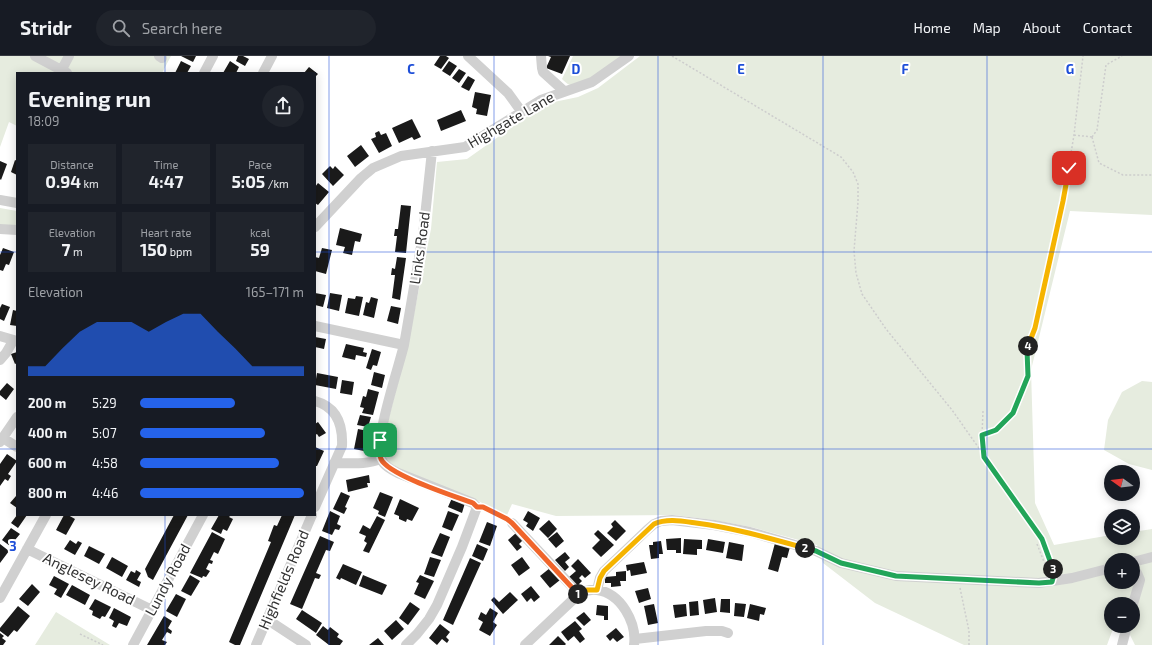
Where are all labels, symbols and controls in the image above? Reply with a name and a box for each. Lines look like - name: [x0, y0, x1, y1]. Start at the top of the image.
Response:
- search box: [96, 10, 376, 46]
- text: Stridr: [20, 16, 72, 39]
- icon: search: [110, 17, 132, 39]
- text: Search here: [142, 19, 222, 37]
- text: Home: [914, 19, 951, 36]
- text: Map: [973, 19, 1001, 36]
- text: About: [1023, 19, 1061, 36]
- text: Contact: [1083, 19, 1132, 36]
- text: C: [407, 61, 415, 77]
- text: D: [572, 61, 581, 77]
- text: E: [737, 61, 745, 77]
- text: F: [901, 61, 909, 77]
- text: G: [1066, 61, 1074, 77]
- text: Evening run: [28, 85, 151, 111]
- button: share: [262, 85, 304, 127]
- street label: Highgate Lane: [464, 87, 557, 151]
- text: 18:09: [28, 113, 59, 129]
- pin: [1052, 151, 1086, 185]
- icon: check: [1058, 157, 1080, 179]
- text: Distance: [50, 158, 94, 171]
- text: Time: [154, 158, 178, 171]
- text: Pace: [248, 158, 272, 171]
- text: 0.94: [45, 171, 81, 191]
- text: 4:47: [148, 171, 184, 191]
- text: 5:05: [231, 171, 265, 191]
- text: km: [81, 177, 99, 190]
- text: /km: [265, 177, 289, 190]
- street label: Links Road: [405, 210, 433, 285]
- text: Elevation: [49, 226, 95, 239]
- text: Heart rate: [141, 226, 191, 239]
- text: kcal: [250, 226, 270, 239]
- text: 7: [61, 239, 70, 259]
- text: 150: [140, 239, 167, 259]
- text: 59: [250, 239, 270, 259]
- text: m: [70, 245, 83, 258]
- text: bpm: [167, 245, 192, 258]
- text: Elevation: [28, 284, 83, 300]
- text: 165–171 m: [246, 284, 304, 300]
- pin: 4: [1018, 336, 1038, 356]
- text: 4: [1024, 339, 1032, 352]
- text: 200 m: [28, 395, 66, 411]
- text: 5:29: [92, 395, 117, 411]
- pin: [363, 423, 397, 457]
- text: 400 m: [28, 425, 67, 441]
- text: 5:07: [92, 425, 117, 441]
- icon: arrive: [369, 429, 391, 451]
- text: 600 m: [28, 455, 66, 471]
- text: 4:58: [92, 455, 118, 471]
- north arrow: [1104, 465, 1140, 501]
- map controls: [1104, 465, 1140, 633]
- text: 800 m: [28, 485, 67, 501]
- text: 4:46: [92, 485, 119, 501]
- button: layers: [1104, 509, 1140, 545]
- street label: Highfields Road: [254, 527, 312, 632]
- text: 3: [9, 538, 17, 554]
- pin: 2: [795, 538, 815, 558]
- street label: Lundy Road: [141, 540, 194, 619]
- text: 2: [802, 541, 808, 554]
- street label: Anglesey Road: [41, 548, 138, 608]
- button: +: [1104, 553, 1140, 589]
- pin: 3: [1043, 559, 1063, 579]
- text: 3: [1050, 562, 1056, 575]
- pin: 1: [568, 584, 588, 604]
- text: 1: [576, 587, 580, 600]
- button: −: [1104, 597, 1140, 633]

